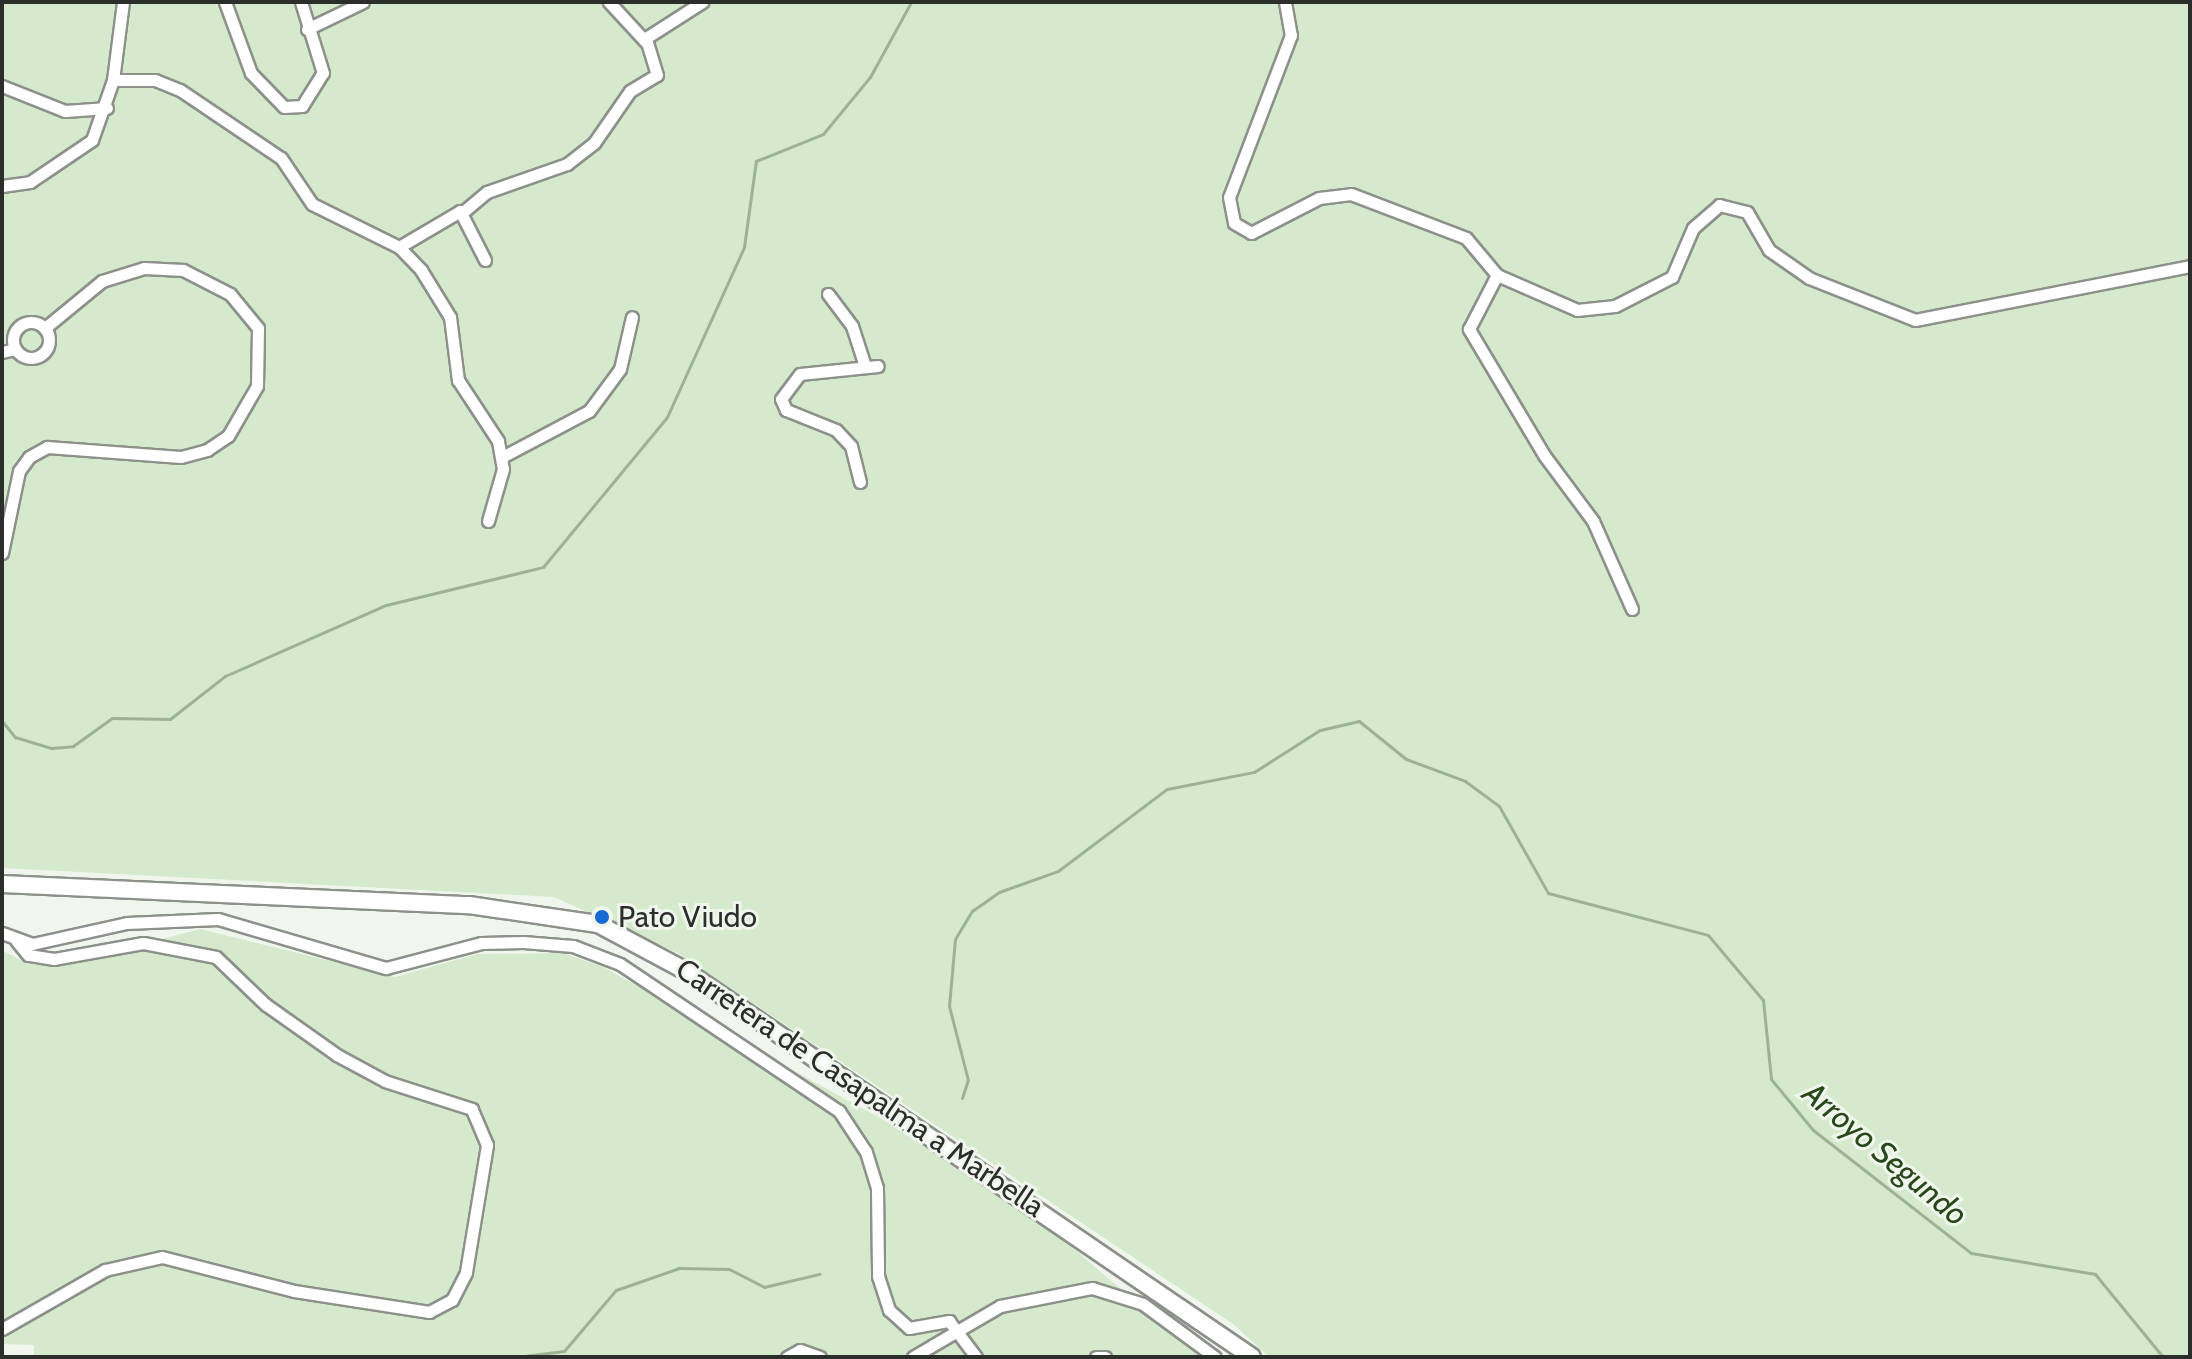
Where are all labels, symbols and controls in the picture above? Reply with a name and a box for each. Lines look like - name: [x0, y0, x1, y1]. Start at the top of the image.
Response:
- place label: Pato Viudo: [618, 899, 757, 935]
- marker: Pato Viudo: [593, 908, 611, 926]
- street label: Carretera de Casapalma a Marbella: [669, 951, 1051, 1225]
- water label: Arroyo Segundo: [1795, 1074, 1975, 1234]

